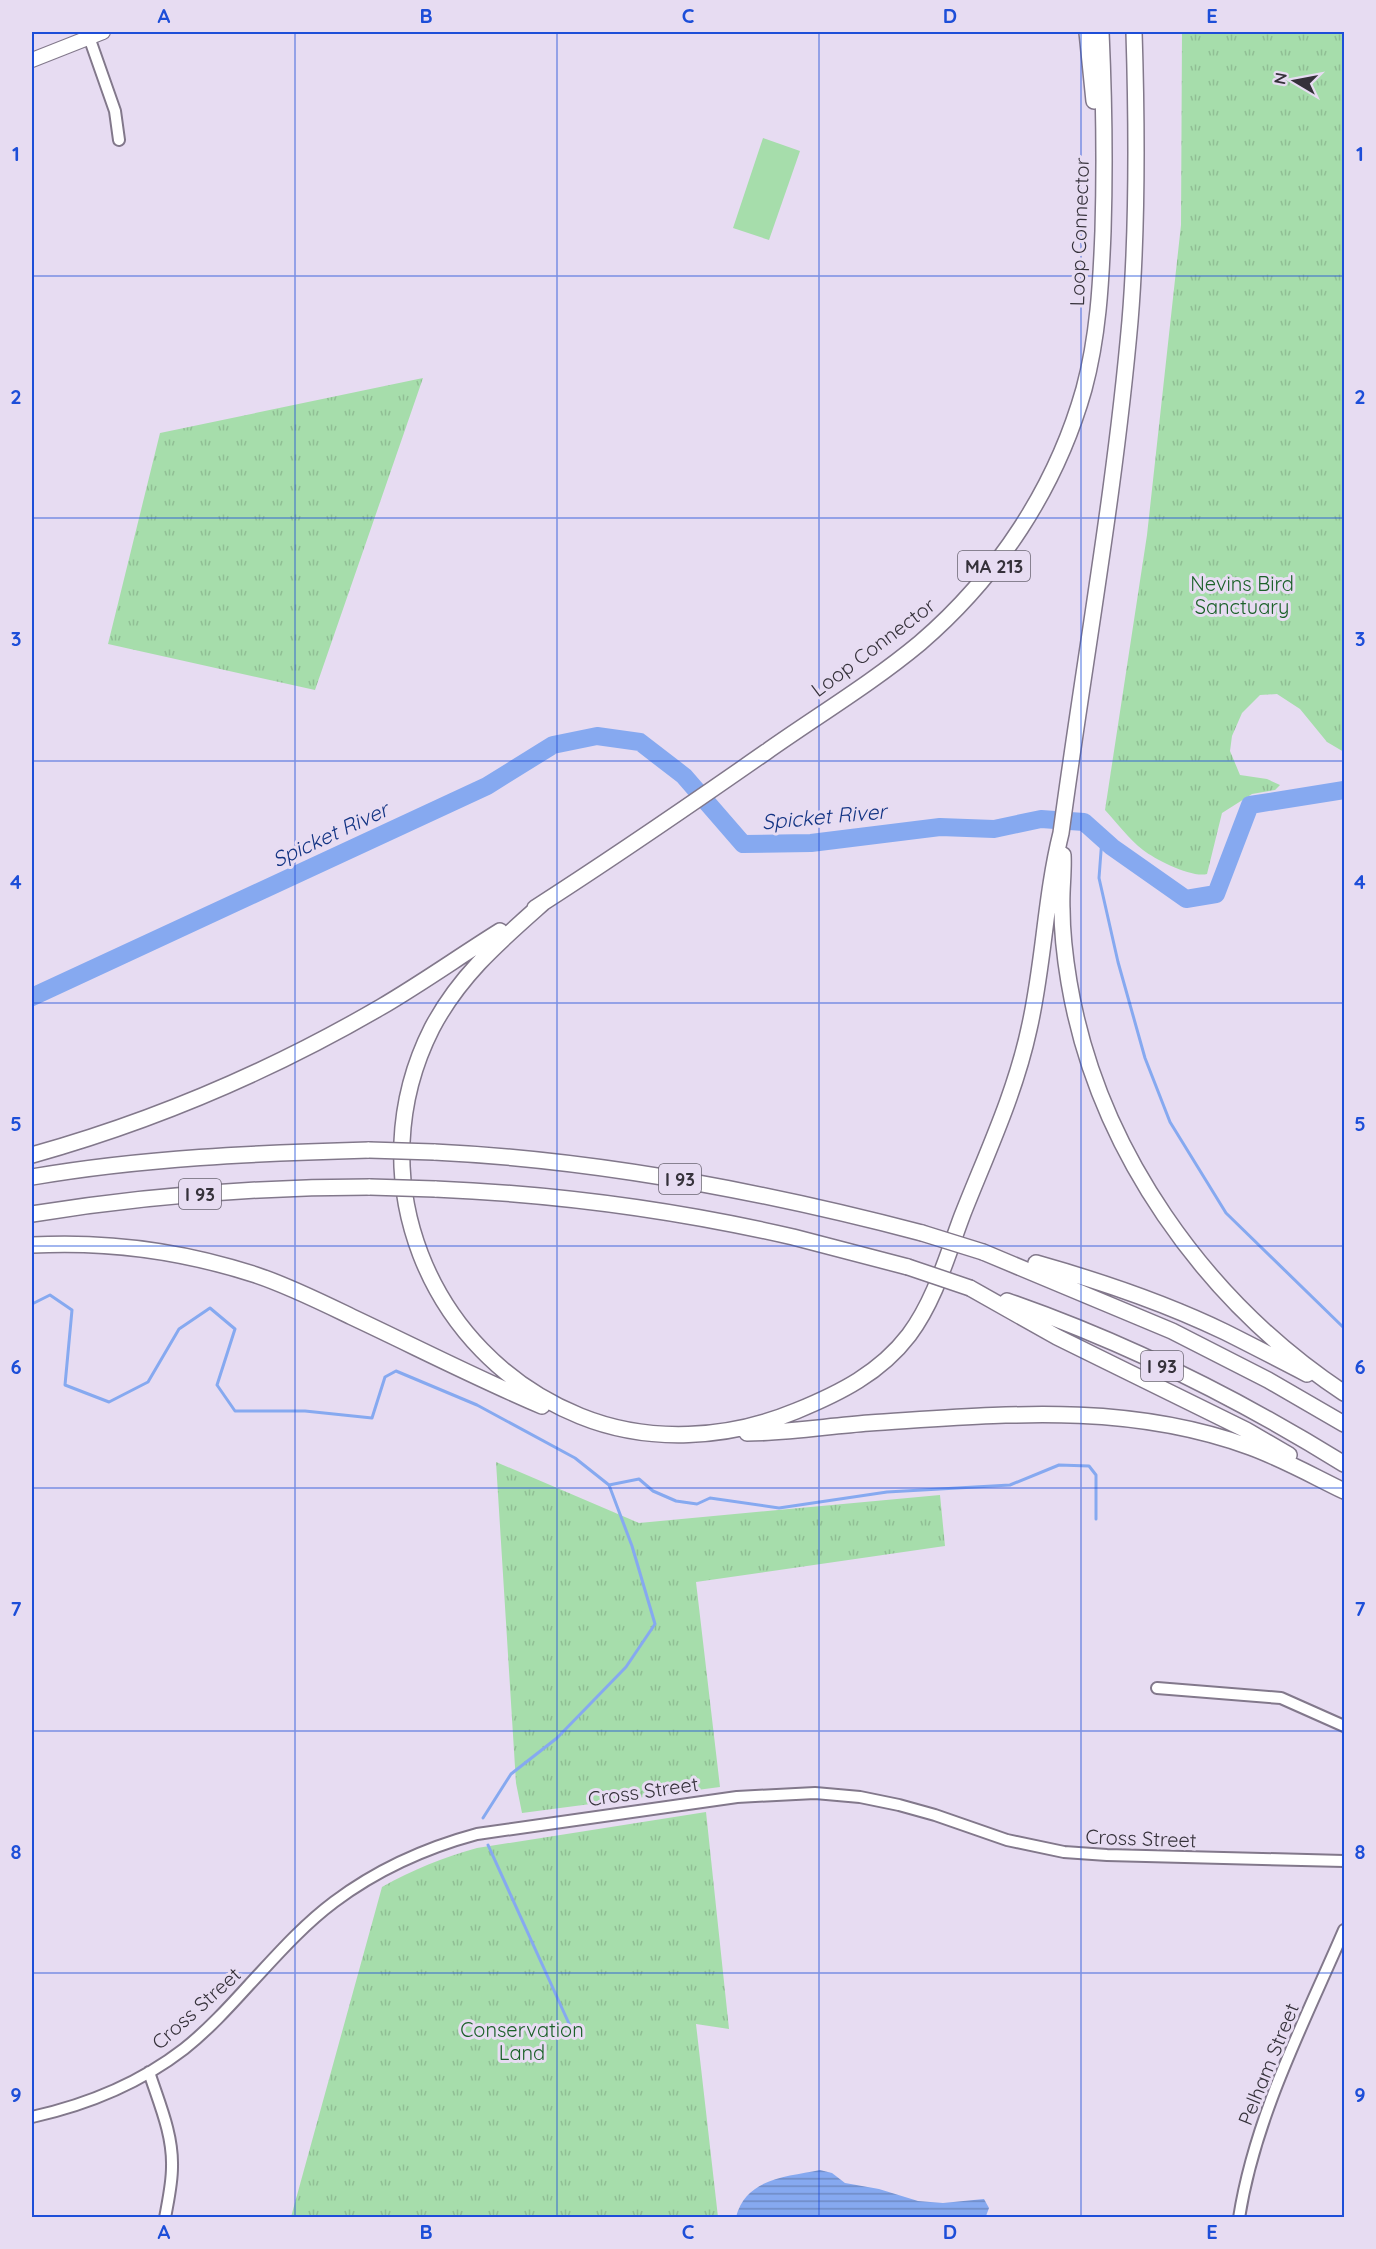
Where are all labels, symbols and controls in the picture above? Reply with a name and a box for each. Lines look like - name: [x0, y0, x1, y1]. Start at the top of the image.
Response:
- text: A: [158, 3, 171, 28]
- text: B: [419, 3, 433, 28]
- text: C: [682, 3, 695, 28]
- text: D: [943, 3, 957, 28]
- text: E: [1206, 3, 1218, 28]
- north arrow: [1265, 51, 1325, 111]
- text: N: [1269, 71, 1291, 86]
- text: 1: [12, 141, 20, 166]
- text: 1: [1356, 141, 1364, 166]
- street label: Loop Connector: [1064, 157, 1094, 307]
- text: 2: [10, 384, 22, 409]
- text: 2: [1354, 384, 1366, 409]
- road number: MA 213: [958, 551, 1030, 581]
- park label: Nevins Bird Sanctuary: [1190, 571, 1294, 619]
- street label: Loop Connector: [806, 592, 940, 702]
- text: 3: [11, 626, 21, 651]
- text: 3: [1355, 626, 1365, 651]
- water label: Spicket River: [268, 795, 395, 872]
- water label: Spicket River: [761, 797, 890, 834]
- text: 4: [10, 869, 22, 894]
- text: 4: [1354, 869, 1366, 894]
- text: 5: [10, 1111, 22, 1136]
- text: 5: [1354, 1111, 1366, 1136]
- road number: I 93: [659, 1164, 701, 1194]
- road number: I 93: [179, 1179, 221, 1209]
- road number: I 93: [1141, 1351, 1183, 1381]
- text: 6: [10, 1354, 22, 1379]
- text: 6: [1354, 1354, 1366, 1379]
- text: 7: [11, 1596, 22, 1621]
- text: 7: [1355, 1596, 1366, 1621]
- street label: Cross Street: [586, 1771, 700, 1811]
- street label: Cross Street: [1085, 1824, 1197, 1852]
- text: 8: [11, 1839, 22, 1864]
- text: 8: [1355, 1839, 1366, 1864]
- street label: Cross Street: [146, 1961, 246, 2055]
- street label: Pelham Street: [1232, 1999, 1304, 2129]
- park label: Conservation Land: [460, 2017, 584, 2065]
- text: 9: [10, 2082, 22, 2107]
- text: 9: [1354, 2082, 1366, 2107]
- text: A: [158, 2219, 171, 2244]
- text: B: [419, 2219, 433, 2244]
- text: C: [682, 2219, 695, 2244]
- text: D: [943, 2219, 957, 2244]
- text: E: [1206, 2219, 1218, 2244]

